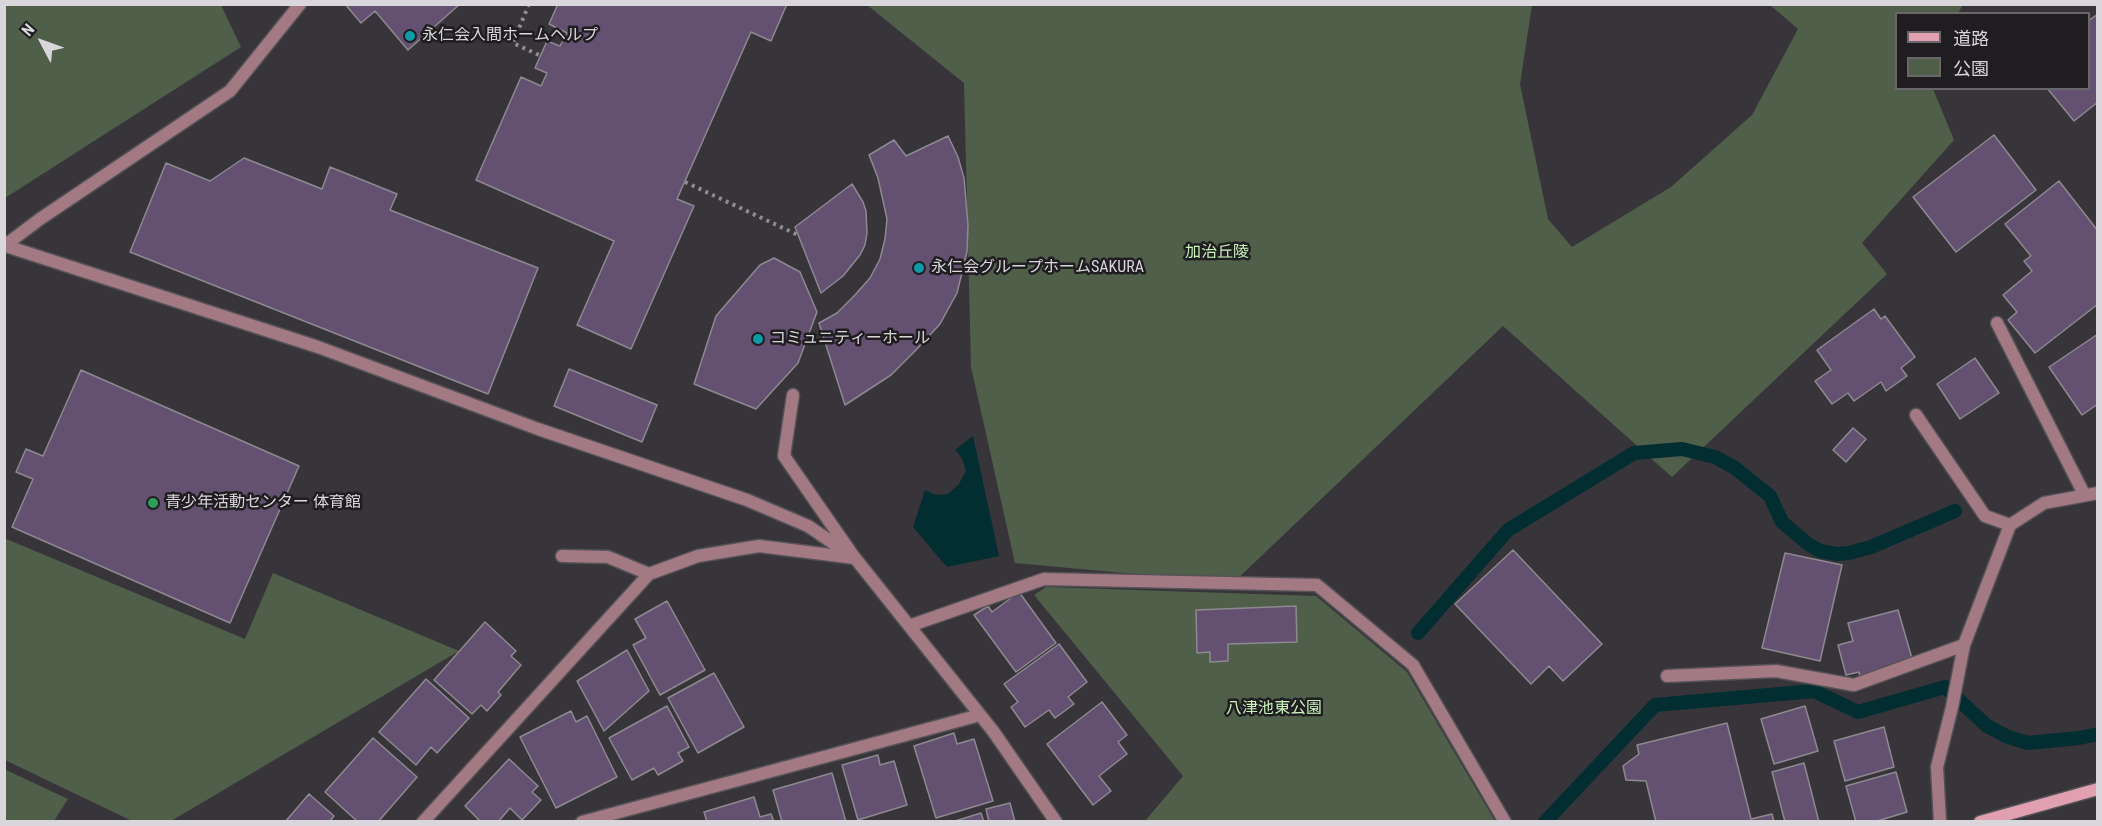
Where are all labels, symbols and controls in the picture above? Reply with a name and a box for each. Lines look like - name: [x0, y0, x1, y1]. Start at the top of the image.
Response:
- north arrow: [12, 12, 72, 72]
- legend: [1895, 12, 2090, 90]
- text: N: [18, 20, 38, 40]
- place label: 永仁会入間ホームヘルプ: [422, 26, 598, 46]
- text: 道路: [1953, 28, 1989, 49]
- marker: 永仁会入間ホームヘルプ: [403, 29, 417, 43]
- text: 公園: [1953, 58, 1989, 79]
- park label: 加治丘陵: [1185, 243, 1249, 263]
- place label: 永仁会グループホームSAKURA: [931, 258, 1144, 278]
- marker: 永仁会グループホームSAKURA: [912, 261, 926, 275]
- place label: コミュニティーホール: [770, 329, 930, 349]
- marker: コミュニティーホール: [751, 332, 765, 346]
- place label: 青少年活動センター 体育館: [165, 493, 361, 513]
- marker: 青少年活動センター 体育館: [146, 496, 160, 510]
- park label: 八津池東公園: [1226, 699, 1322, 719]

